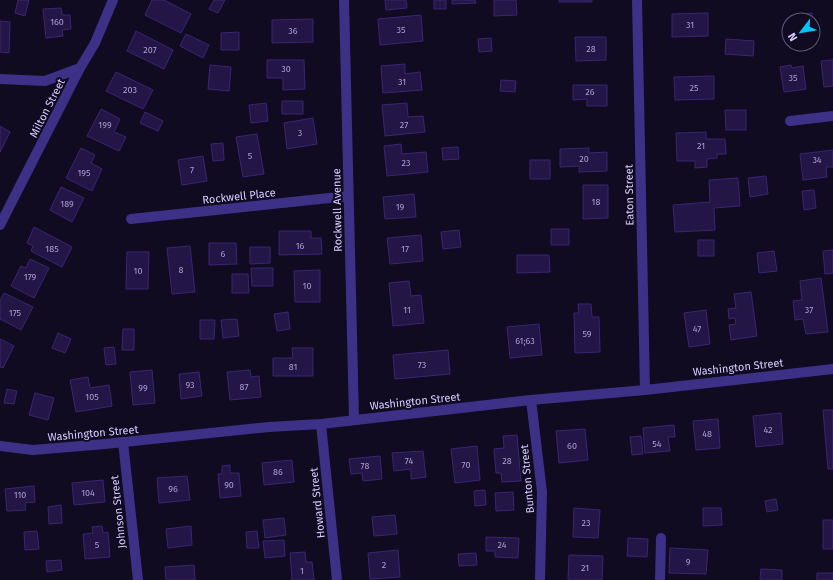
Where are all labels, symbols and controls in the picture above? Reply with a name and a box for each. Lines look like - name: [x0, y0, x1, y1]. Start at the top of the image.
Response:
- north arrow: [781, 12, 821, 52]
- house number: 160: [50, 17, 64, 27]
- house number: 31: [686, 20, 694, 30]
- house number: 35: [396, 25, 406, 35]
- house number: 36: [288, 26, 298, 36]
- text: N: [785, 30, 800, 43]
- house number: 28: [586, 44, 596, 54]
- house number: 207: [143, 45, 157, 55]
- house number: 30: [281, 64, 291, 74]
- house number: 35: [788, 73, 798, 83]
- street label: Milton Street: [27, 77, 68, 140]
- house number: 31: [398, 77, 406, 87]
- house number: 25: [690, 83, 699, 93]
- house number: 203: [123, 85, 137, 95]
- house number: 26: [585, 87, 595, 97]
- house number: 199: [98, 120, 112, 130]
- house number: 27: [400, 120, 408, 130]
- house number: 3: [298, 128, 302, 138]
- house number: 21: [697, 141, 705, 151]
- house number: 5: [248, 151, 253, 161]
- house number: 20: [579, 154, 589, 164]
- house number: 34: [812, 155, 822, 165]
- house number: 23: [402, 158, 410, 168]
- street label: Eaton Street: [622, 164, 637, 226]
- house number: 7: [190, 165, 194, 175]
- house number: 195: [77, 168, 91, 178]
- street label: Rockwell Avenue: [330, 168, 345, 252]
- street label: Rockwell Place: [202, 186, 276, 207]
- house number: 18: [592, 197, 600, 207]
- house number: 189: [60, 199, 74, 209]
- house number: 19: [396, 202, 405, 212]
- house number: 16: [296, 241, 305, 251]
- house number: 185: [45, 244, 59, 254]
- house number: 17: [401, 244, 409, 254]
- house number: 6: [221, 249, 226, 259]
- house number: 8: [179, 265, 184, 275]
- house number: 10: [134, 266, 142, 276]
- house number: 179: [24, 272, 36, 282]
- house number: 10: [303, 281, 311, 291]
- house number: 11: [403, 305, 411, 315]
- house number: 37: [805, 305, 813, 315]
- house number: 175: [9, 308, 22, 318]
- house number: 47: [693, 324, 701, 334]
- house number: 59: [582, 329, 592, 339]
- house number: 61;63: [515, 336, 535, 346]
- street label: Washington Street: [692, 356, 784, 379]
- house number: 73: [418, 360, 426, 370]
- house number: 81: [289, 362, 297, 372]
- house number: 93: [185, 380, 195, 390]
- house number: 87: [240, 382, 248, 392]
- house number: 99: [138, 383, 148, 393]
- street label: Washington Street: [369, 390, 461, 413]
- house number: 105: [85, 392, 99, 402]
- street label: Washington Street: [47, 423, 139, 444]
- house number: 42: [763, 425, 773, 435]
- house number: 48: [702, 429, 712, 439]
- house number: 54: [652, 439, 662, 449]
- house number: 60: [567, 441, 577, 451]
- street label: Bunton Street: [518, 444, 537, 514]
- house number: 74: [405, 456, 413, 466]
- house number: 28: [502, 456, 512, 466]
- house number: 70: [462, 460, 470, 470]
- house number: 78: [361, 461, 369, 471]
- house number: 86: [273, 467, 283, 477]
- street label: Howard Street: [307, 467, 328, 539]
- street label: Johnson Street: [108, 475, 129, 549]
- house number: 90: [224, 480, 234, 490]
- house number: 96: [168, 484, 178, 494]
- house number: 104: [81, 488, 95, 498]
- house number: 110: [14, 490, 26, 500]
- house number: 23: [582, 518, 590, 528]
- house number: 5: [95, 540, 100, 550]
- house number: 24: [497, 540, 507, 550]
- house number: 9: [686, 557, 691, 567]
- house number: 2: [382, 560, 386, 570]
- house number: 21: [581, 563, 589, 573]
- house number: 1: [300, 566, 304, 576]

